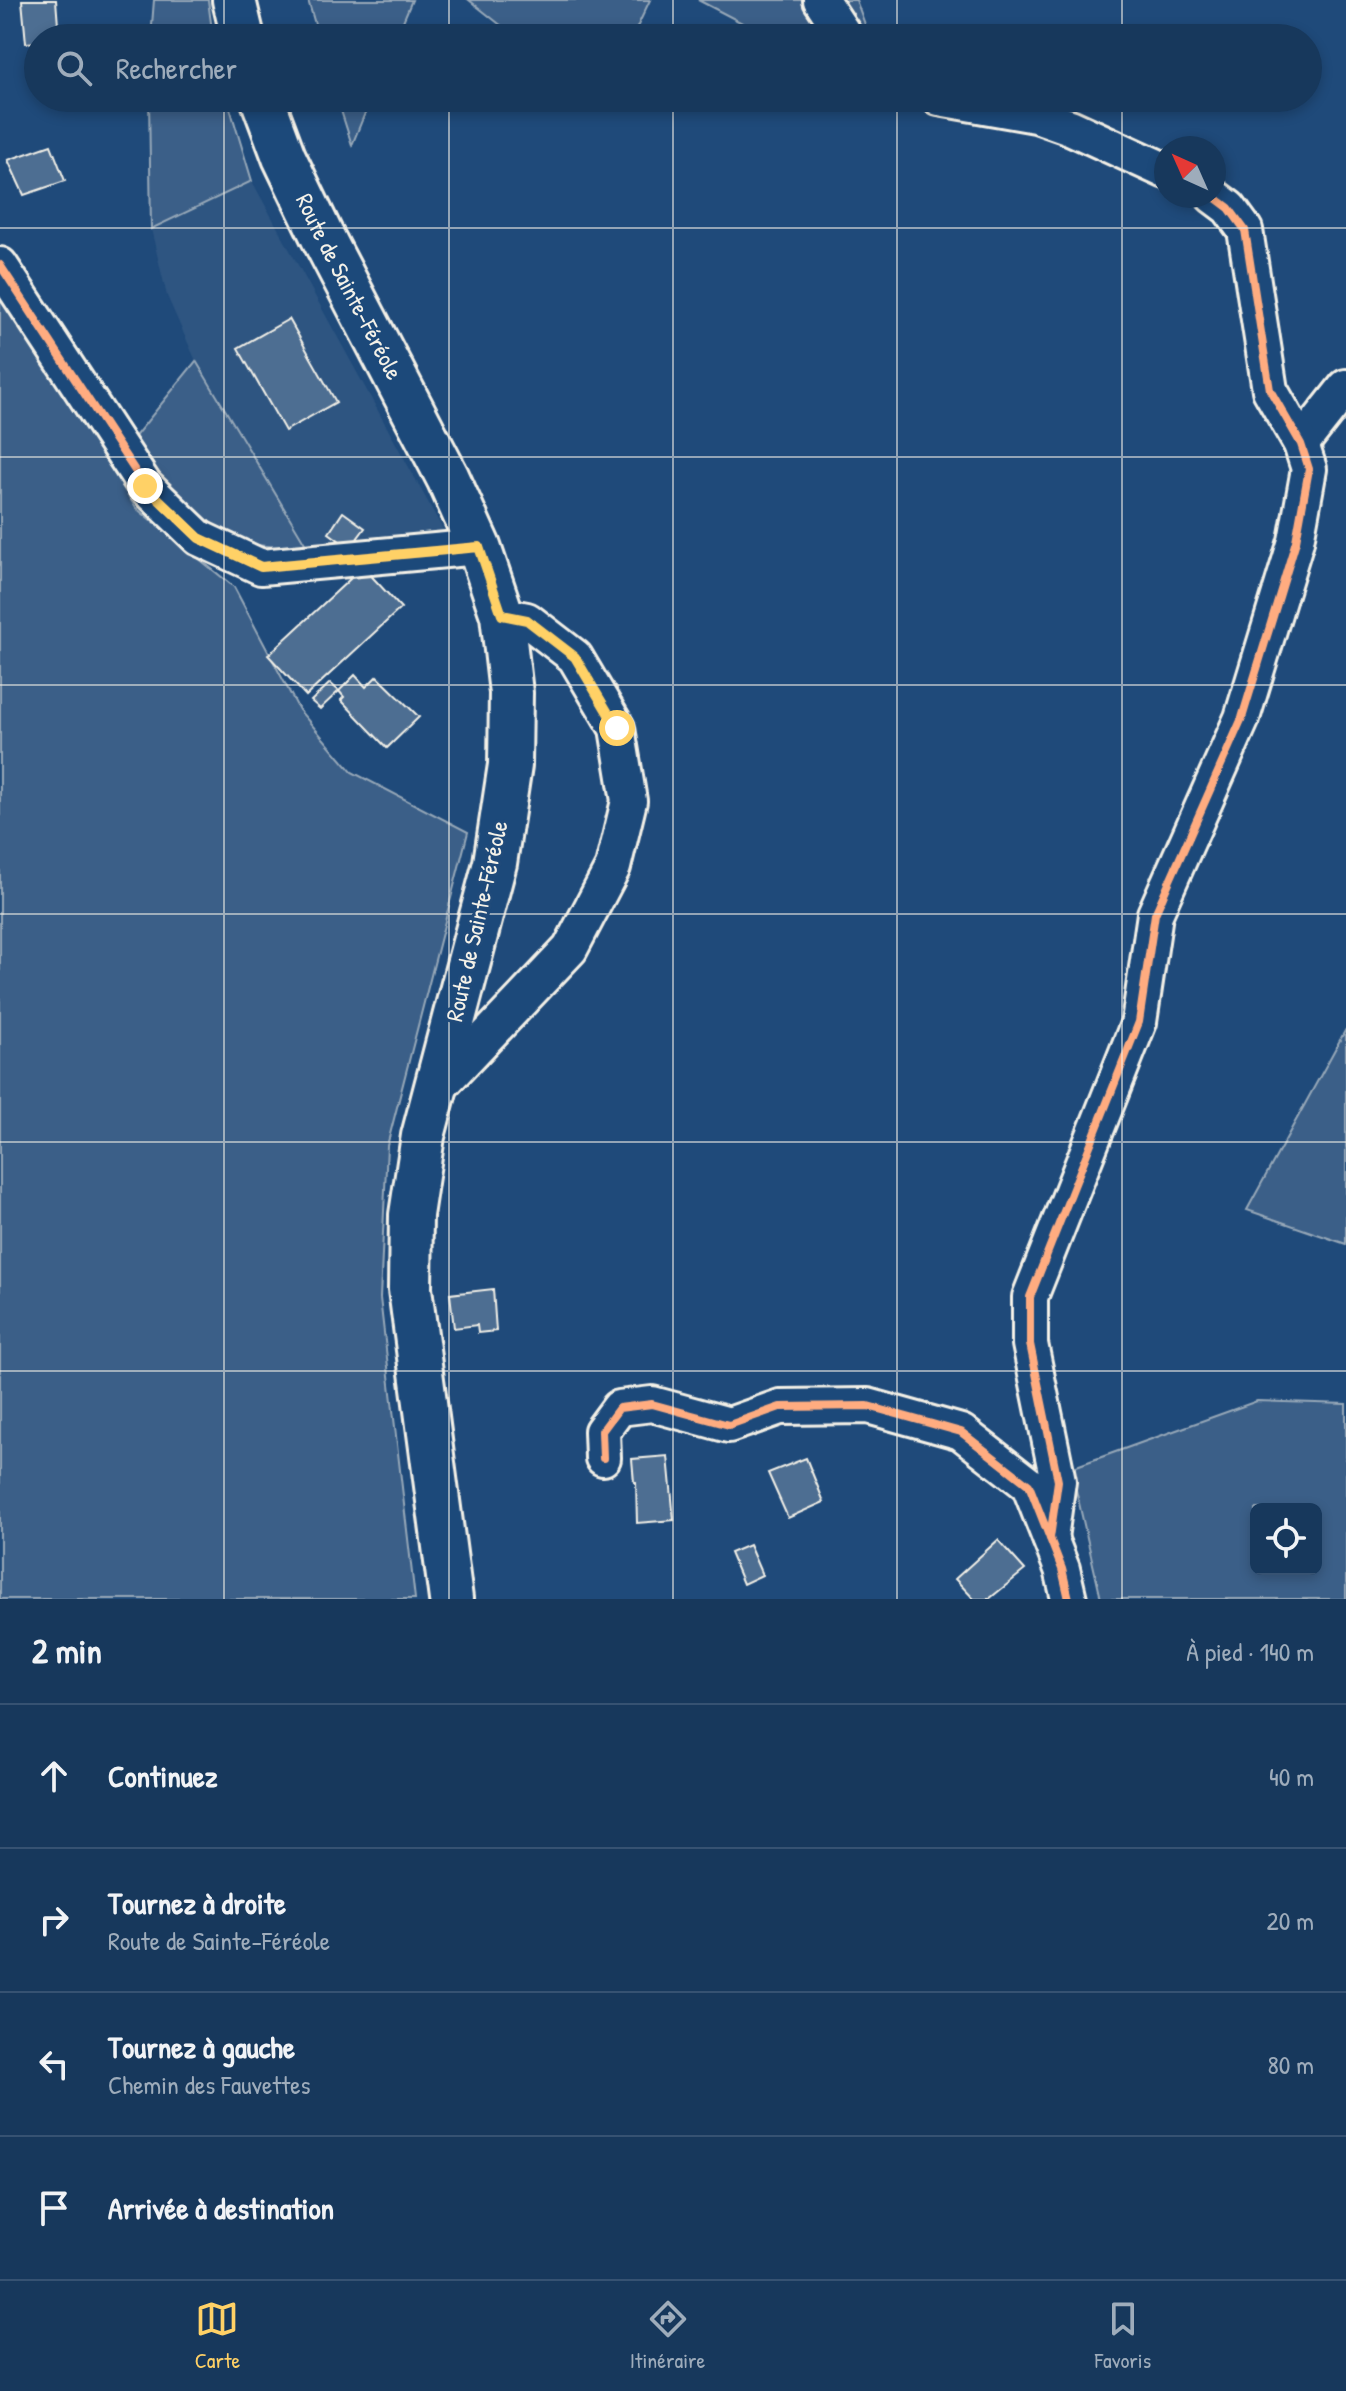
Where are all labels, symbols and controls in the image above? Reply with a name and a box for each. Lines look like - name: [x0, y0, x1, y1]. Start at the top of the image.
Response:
- search box: [24, 24, 1322, 112]
- icon: search: [52, 46, 96, 90]
- text: Rechercher: [116, 48, 237, 88]
- north arrow: [1154, 136, 1226, 208]
- street label: Route de Sainte-Féréole: [289, 188, 411, 385]
- route end: [127, 468, 163, 504]
- route start: [599, 710, 635, 746]
- street label: Route de Sainte-Féréole: [437, 817, 515, 1024]
- map controls: [1250, 1503, 1322, 1575]
- button: locate: [1250, 1503, 1322, 1575]
- text: 2 min: [32, 1628, 102, 1674]
- text: À pied · 140 m: [1186, 1634, 1314, 1669]
- icon: ahead: [32, 1754, 76, 1798]
- text: Continuez: [108, 1756, 217, 1796]
- text: 40 m: [1269, 1759, 1314, 1794]
- text: Tournez à droite: [108, 1883, 286, 1923]
- icon: right: [32, 1898, 76, 1942]
- text: 20 m: [1267, 1903, 1314, 1938]
- text: Route de Sainte-Féréole: [108, 1923, 330, 1958]
- text: Tournez à gauche: [108, 2027, 295, 2067]
- icon: left: [32, 2042, 76, 2086]
- text: 80 m: [1267, 2047, 1314, 2082]
- text: Chemin des Fauvettes: [108, 2067, 311, 2102]
- icon: arrive: [32, 2186, 76, 2230]
- text: Arrivée à destination: [108, 2188, 334, 2228]
- tab: Carte: [195, 2297, 240, 2375]
- tab: Itinéraire: [630, 2297, 705, 2375]
- tab: Favoris: [1095, 2297, 1151, 2375]

